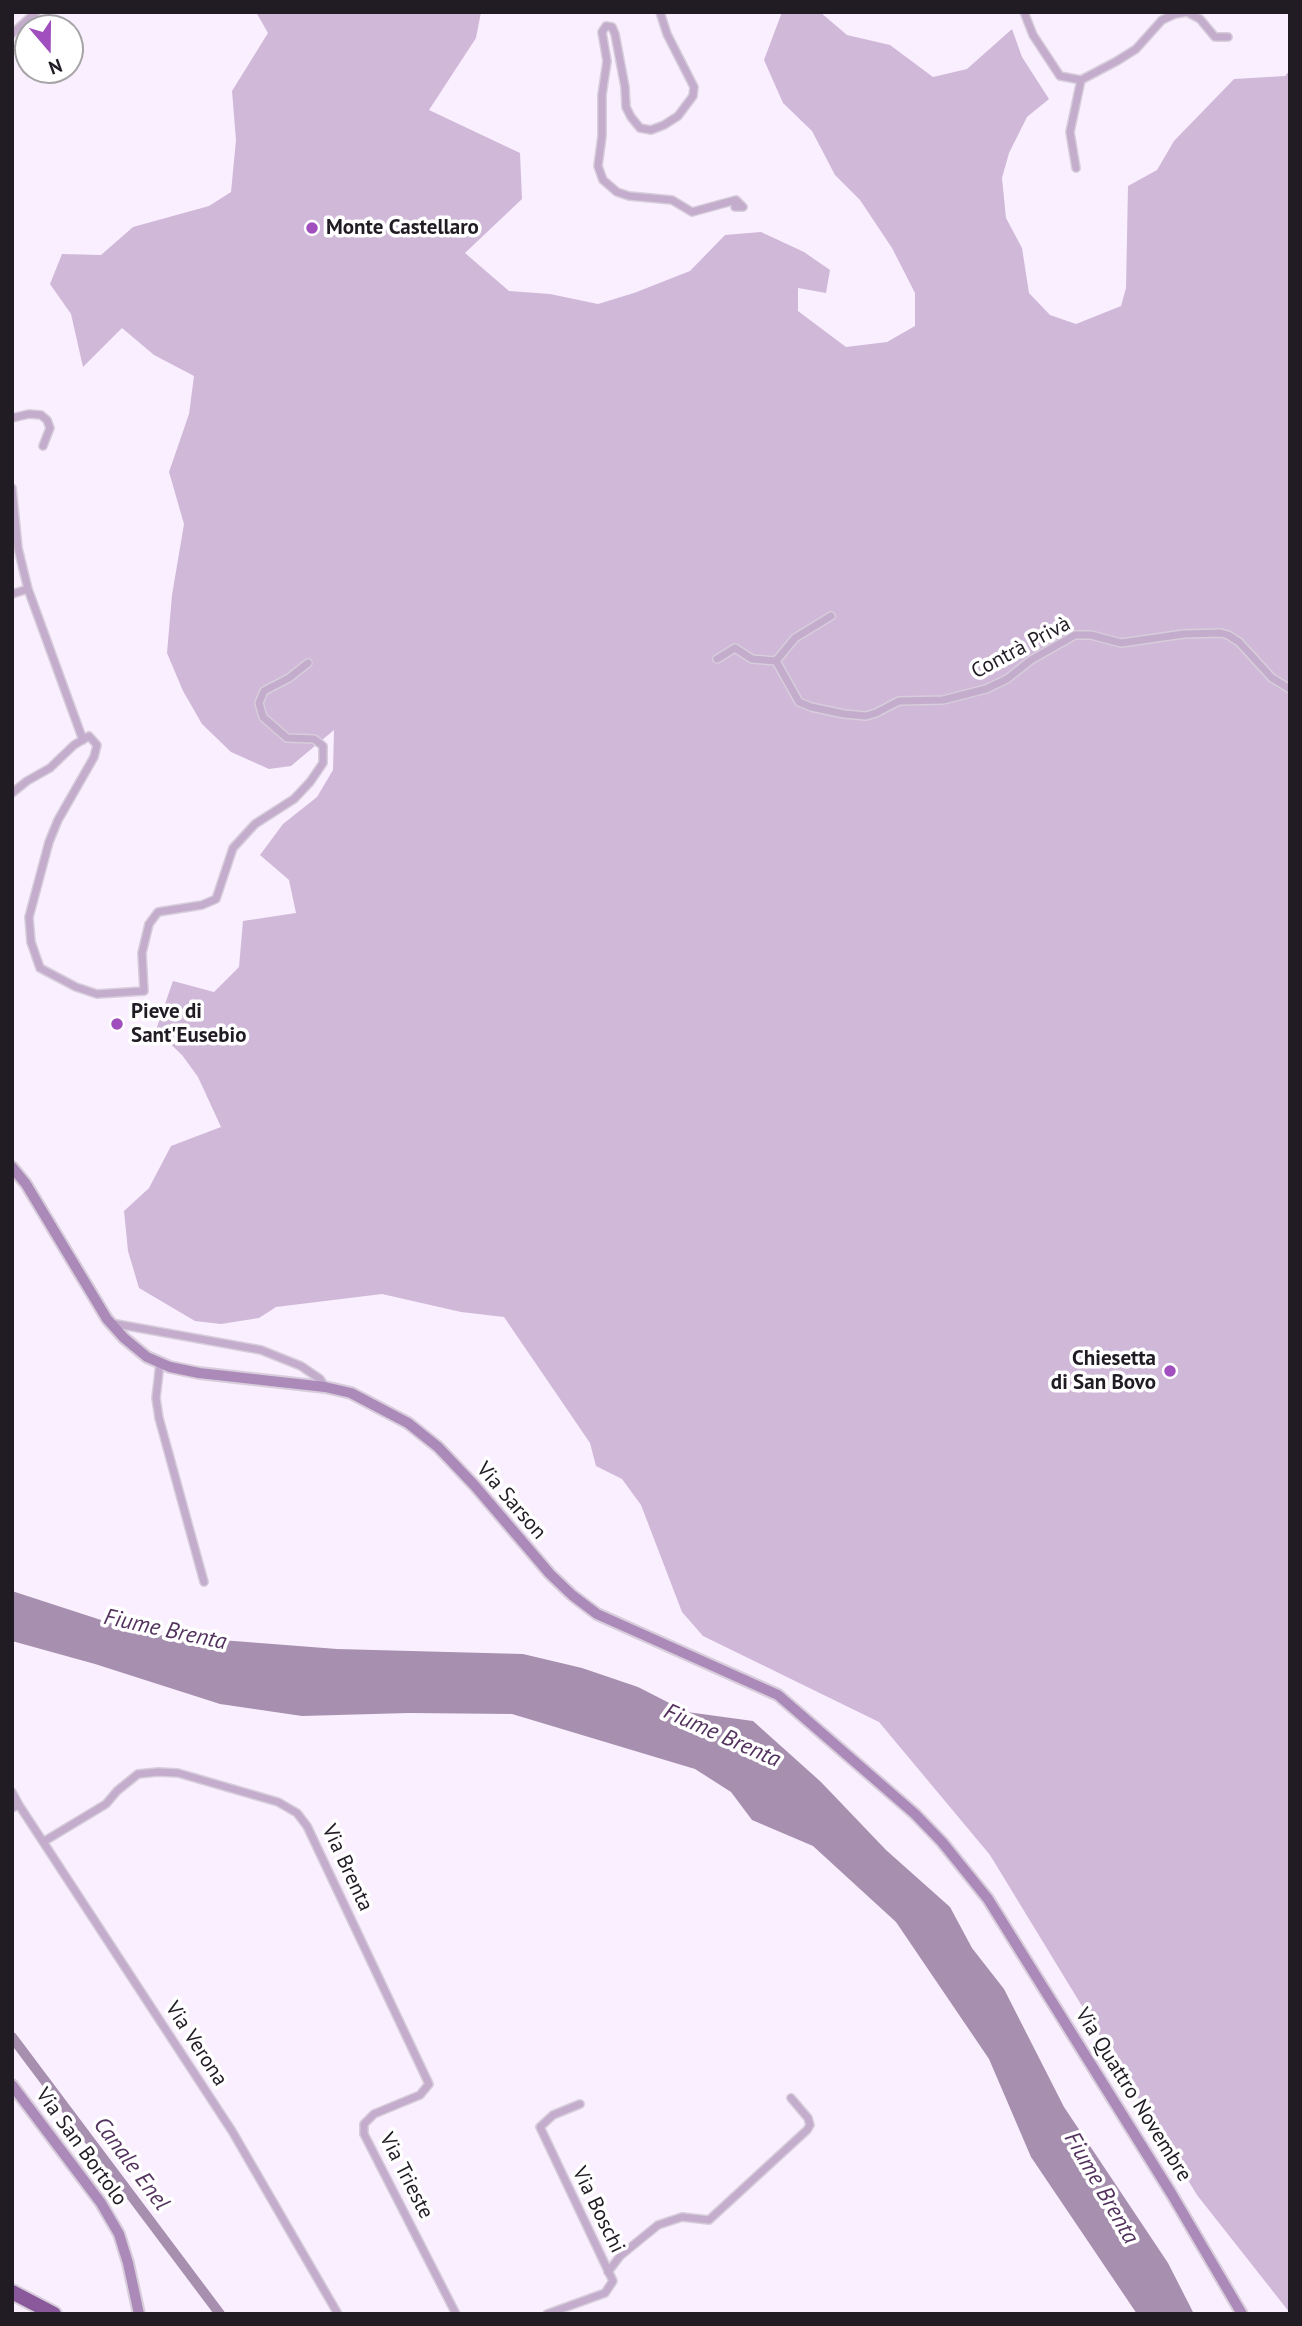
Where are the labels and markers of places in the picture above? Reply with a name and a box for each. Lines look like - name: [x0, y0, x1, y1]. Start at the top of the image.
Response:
- place label: Monte Castellaro: [326, 215, 479, 241]
- marker: Monte Castellaro: [304, 220, 320, 236]
- place label: Pieve di Sant'Eusebio: [131, 999, 246, 1049]
- marker: Pieve di Sant'Eusebio: [109, 1016, 125, 1032]
- place label: Chiesetta di San Bovo: [1051, 1346, 1156, 1396]
- marker: Chiesetta di San Bovo: [1162, 1363, 1178, 1379]

